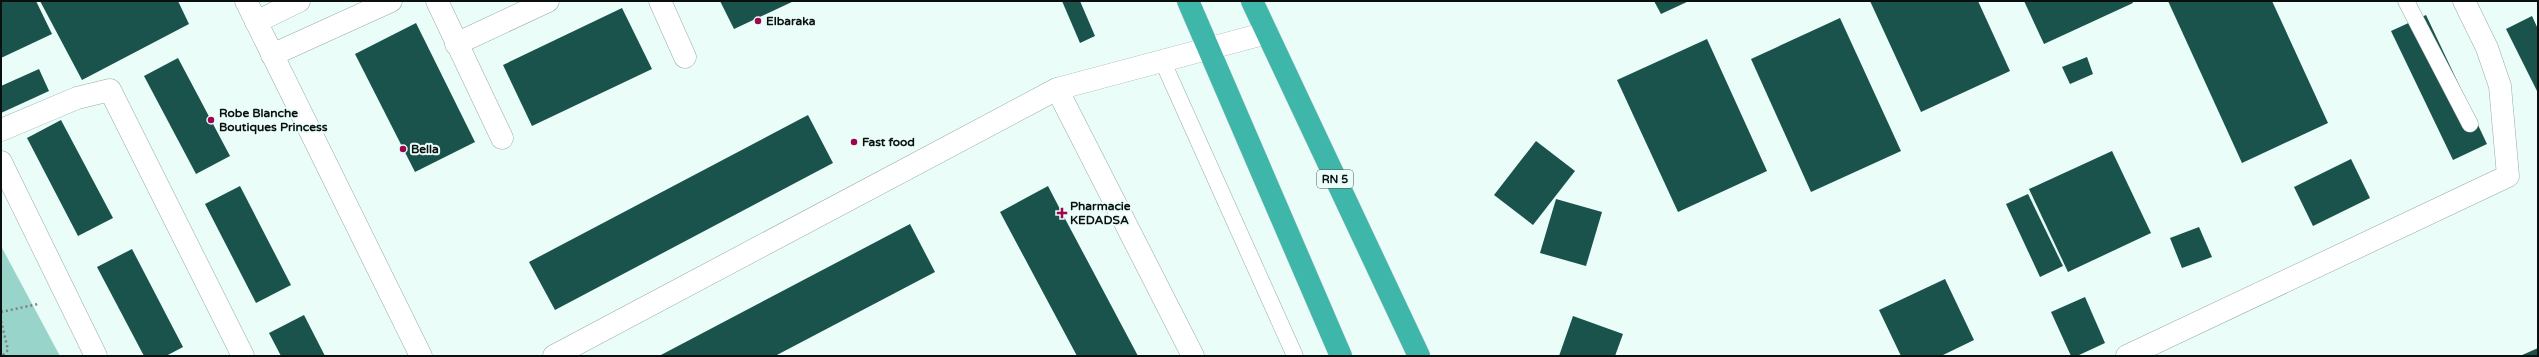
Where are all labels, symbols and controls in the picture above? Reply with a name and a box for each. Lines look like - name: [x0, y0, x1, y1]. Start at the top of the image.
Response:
- place label: Elbaraka: [766, 14, 816, 28]
- marker: Elbaraka: [753, 16, 763, 26]
- place label: Robe Blanche Boutiques Princess: [219, 106, 328, 135]
- marker: Robe Blanche Boutiques Princess: [206, 115, 216, 125]
- place label: Fast food: [862, 135, 915, 149]
- marker: Fast food: [849, 137, 859, 147]
- place label: Bella: [411, 142, 439, 156]
- marker: Bella: [398, 144, 408, 154]
- road number: RN 5: [1317, 170, 1353, 188]
- place label: Pharmacie KEDADSA: [1070, 199, 1131, 227]
- marker: Pharmacie KEDADSA: [1057, 208, 1067, 218]

